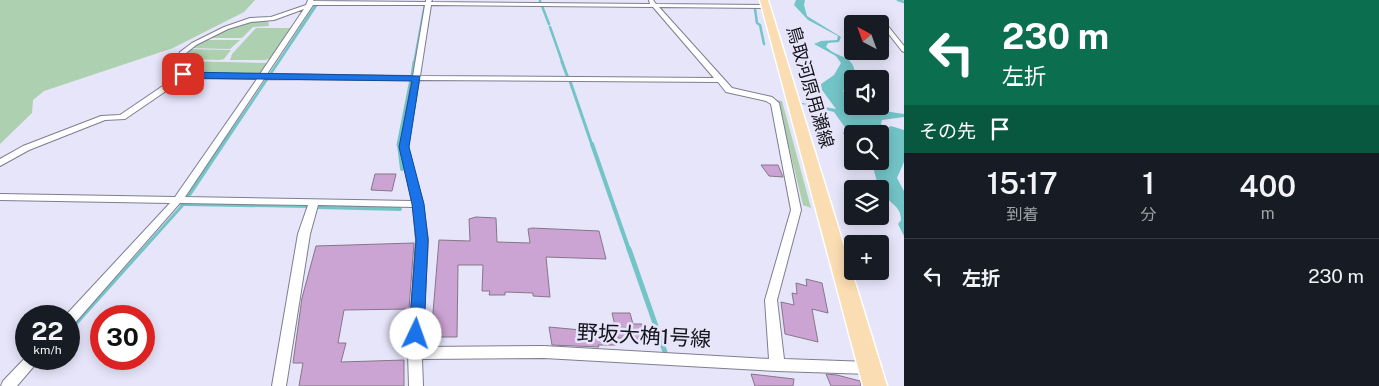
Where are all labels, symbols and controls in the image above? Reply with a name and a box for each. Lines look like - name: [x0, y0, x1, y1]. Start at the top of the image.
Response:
- north arrow: [844, 15, 889, 60]
- map controls: [844, 15, 889, 280]
- text: 230 m: [1002, 16, 1109, 57]
- icon: left: [919, 20, 984, 85]
- street label: 鳥取河原用瀬線: [783, 23, 838, 150]
- pin: [162, 53, 204, 95]
- icon: arrive: [169, 60, 197, 88]
- text: 左折: [1002, 63, 1046, 89]
- button: sound: [844, 70, 889, 115]
- icon: arrive: [986, 115, 1014, 143]
- text: その先: [919, 120, 976, 142]
- button: search: [844, 125, 889, 170]
- text: 15:17: [987, 165, 1058, 201]
- text: 1: [1142, 165, 1155, 201]
- text: 400: [1239, 168, 1296, 204]
- button: layers: [844, 180, 889, 225]
- text: m: [1261, 204, 1275, 223]
- text: 到着: [1006, 205, 1038, 224]
- text: 分: [1140, 205, 1156, 224]
- button: +: [844, 235, 889, 280]
- icon: left: [919, 262, 947, 290]
- text: 230 m: [1308, 265, 1364, 287]
- text: 左折: [962, 267, 1000, 289]
- speed limit sign: 30: [90, 305, 155, 370]
- position arrow: [389, 307, 441, 359]
- text: 22: [32, 316, 63, 346]
- street label: 野坂大桷1号線: [576, 319, 712, 352]
- text: km/h: [33, 343, 62, 357]

